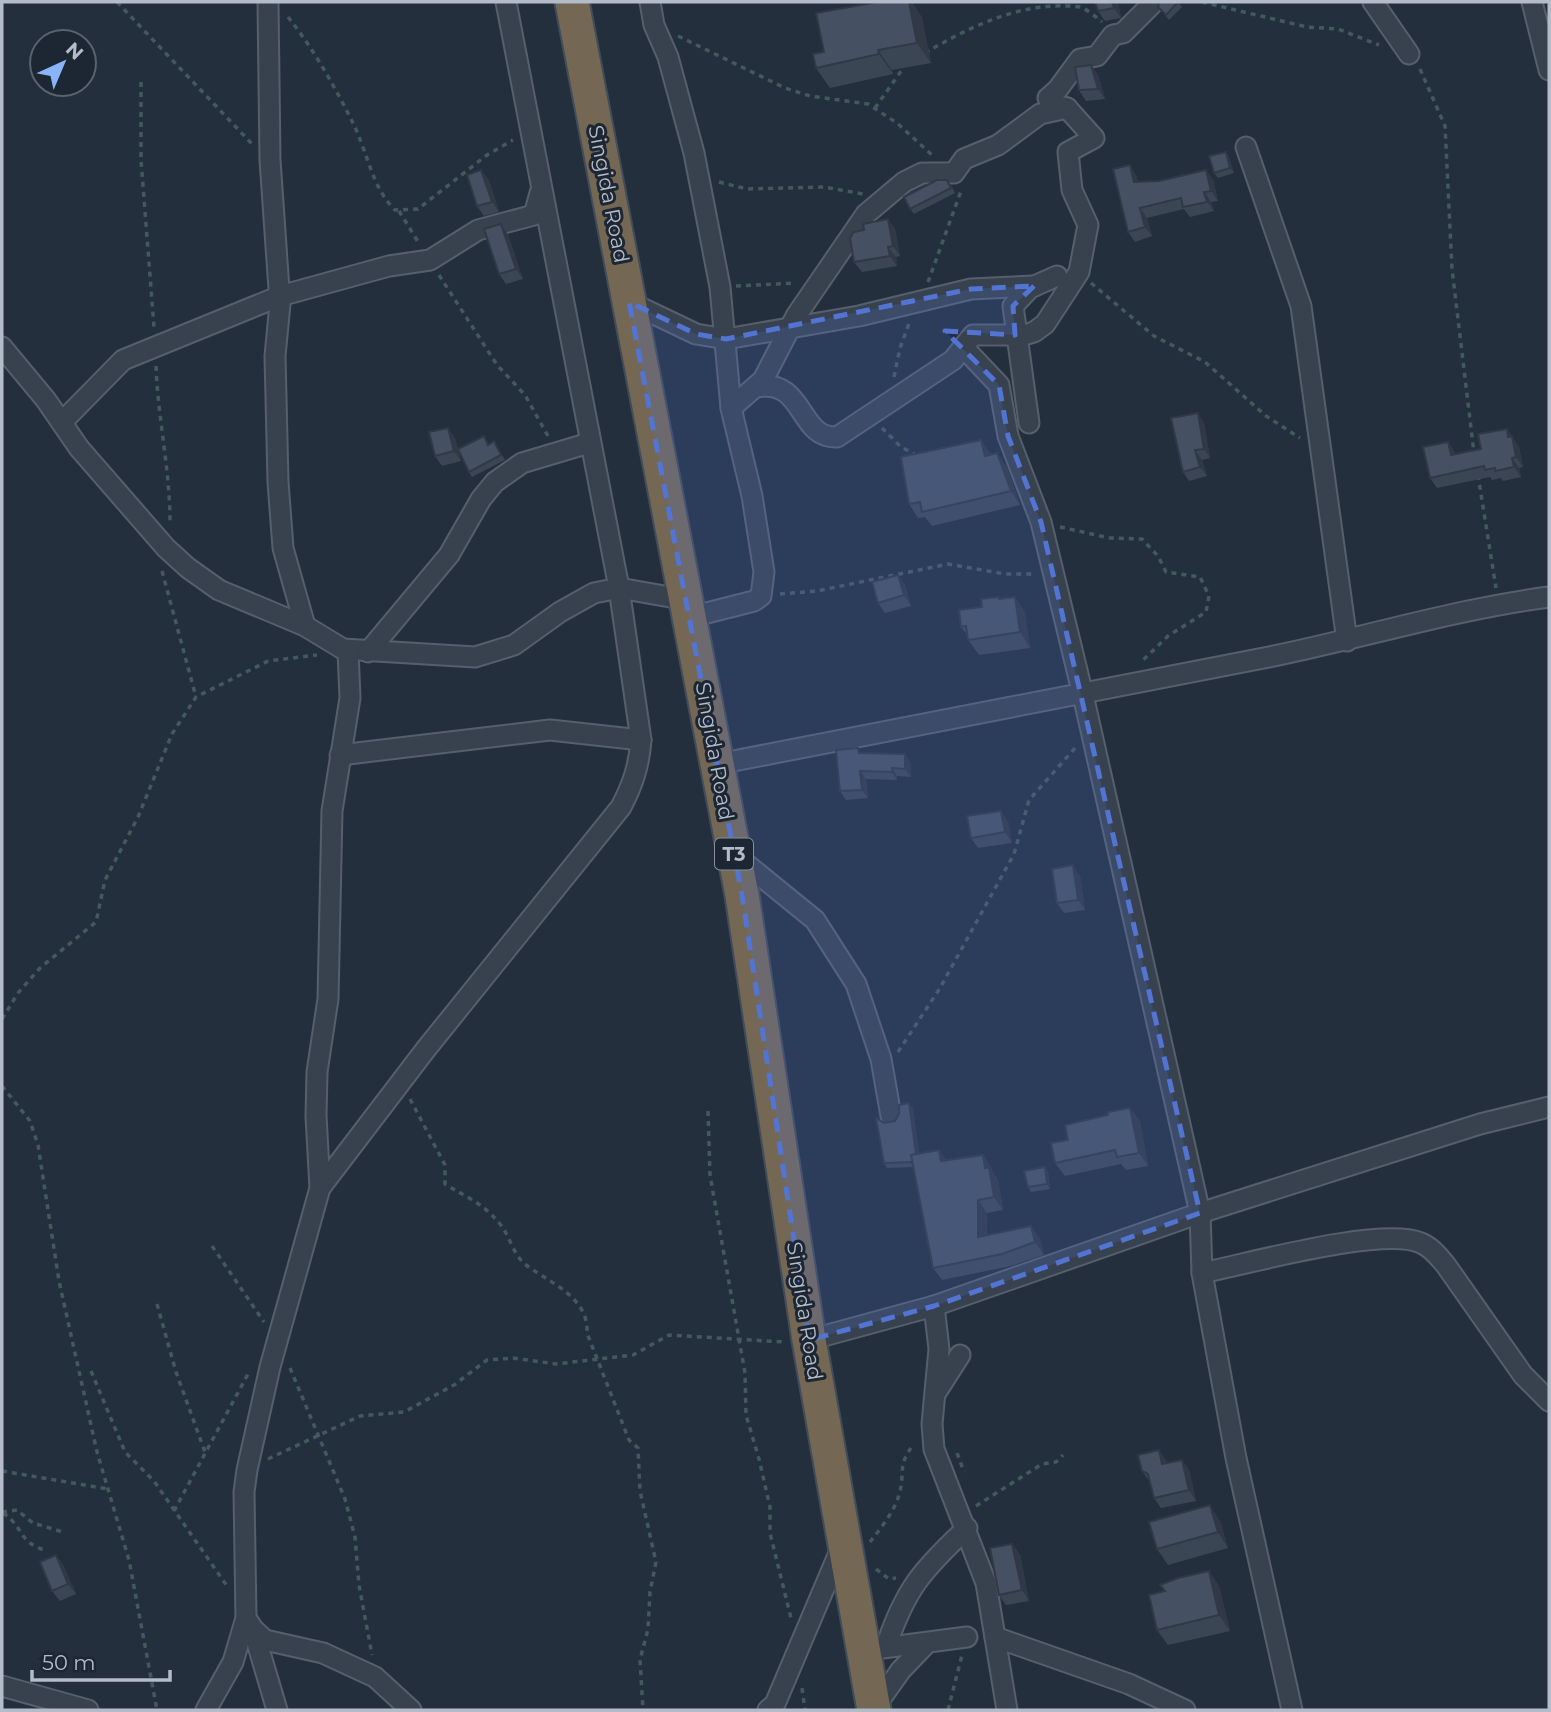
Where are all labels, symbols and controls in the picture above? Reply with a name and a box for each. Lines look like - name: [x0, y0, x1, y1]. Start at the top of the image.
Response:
- north arrow: [28, 28, 98, 98]
- text: N: [61, 38, 88, 65]
- street label: Singida Road: [583, 123, 635, 265]
- street label: Singida Road: [691, 680, 739, 822]
- road number: T3: [715, 838, 753, 870]
- street label: Singida Road: [782, 1240, 828, 1382]
- scale bar: [32, 1638, 170, 1682]
- text: 50 m: [42, 1650, 96, 1675]

